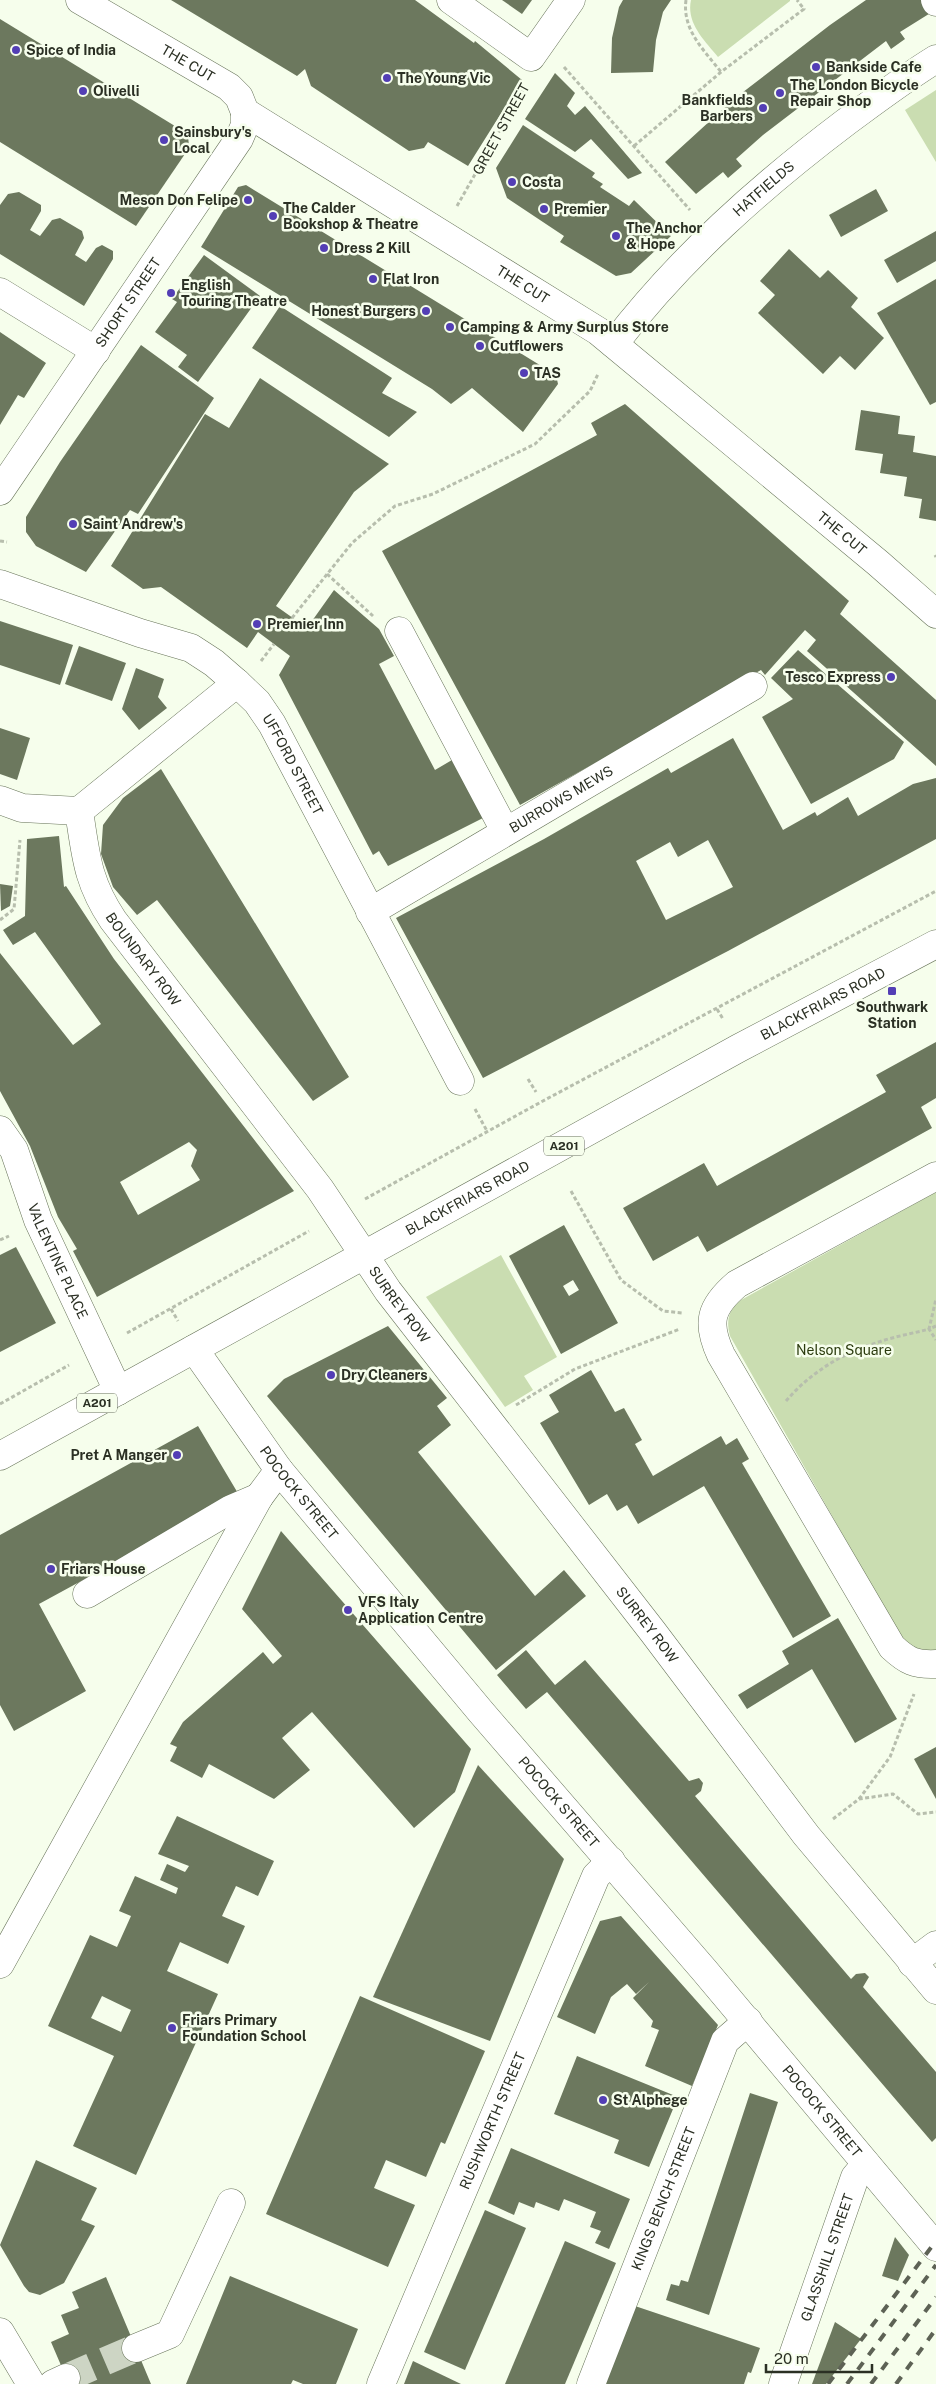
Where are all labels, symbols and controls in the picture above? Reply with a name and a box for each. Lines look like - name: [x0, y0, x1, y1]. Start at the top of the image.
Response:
- street label: THE CUT: [158, 41, 217, 85]
- place label: Spice of India: [26, 42, 116, 58]
- marker: Spice of India: [10, 44, 22, 56]
- place label: Bankside Cafe: [826, 59, 922, 75]
- marker: Bankside Cafe: [810, 61, 822, 73]
- place label: The Young Vic: [397, 70, 491, 86]
- marker: The Young Vic: [381, 72, 393, 84]
- place label: The London Bicycle Repair Shop: [790, 77, 919, 109]
- street label: GREET STREET: [469, 80, 533, 178]
- place label: Olivelli: [93, 83, 140, 99]
- marker: Olivelli: [77, 85, 89, 97]
- marker: The London Bicycle Repair Shop: [774, 87, 786, 99]
- place label: Bankfields Barbers: [682, 92, 753, 124]
- marker: Bankfields Barbers: [757, 102, 769, 114]
- place label: Sainsbury's Local: [174, 124, 252, 156]
- marker: Sainsbury's Local: [158, 134, 170, 146]
- street label: HATFIELDS: [730, 158, 797, 220]
- place label: Costa: [522, 174, 561, 190]
- marker: Costa: [506, 176, 518, 188]
- place label: Meson Don Felipe: [120, 192, 238, 208]
- marker: Meson Don Felipe: [242, 194, 254, 206]
- place label: The Calder Bookshop & Theatre: [283, 200, 418, 232]
- place label: Premier: [554, 201, 607, 217]
- marker: Premier: [538, 203, 550, 215]
- marker: The Calder Bookshop & Theatre: [267, 210, 279, 222]
- place label: The Anchor & Hope: [626, 220, 703, 252]
- marker: The Anchor & Hope: [610, 230, 622, 242]
- place label: Dress 2 Kill: [334, 240, 411, 256]
- marker: Dress 2 Kill: [318, 242, 330, 254]
- street label: SHORT STREET: [92, 255, 164, 350]
- street label: THE CUT: [494, 262, 552, 307]
- place label: Flat Iron: [383, 271, 439, 287]
- marker: Flat Iron: [367, 273, 379, 285]
- place label: English Touring Theatre: [181, 277, 287, 309]
- marker: English Touring Theatre: [165, 287, 177, 299]
- place label: Honest Burgers: [311, 303, 416, 319]
- marker: Honest Burgers: [420, 305, 432, 317]
- place label: Camping & Army Surplus Store: [460, 319, 669, 335]
- marker: Camping & Army Surplus Store: [444, 321, 456, 333]
- place label: Cutflowers: [490, 338, 563, 354]
- marker: Cutflowers: [474, 340, 486, 352]
- place label: TAS: [534, 365, 561, 381]
- marker: TAS: [518, 367, 530, 379]
- street label: THE CUT: [814, 508, 870, 558]
- place label: Saint Andrew's: [83, 516, 183, 532]
- marker: Saint Andrew's: [67, 518, 79, 530]
- place label: Premier Inn: [267, 616, 344, 632]
- marker: Premier Inn: [251, 618, 263, 630]
- place label: Tesco Express: [785, 669, 881, 685]
- marker: Tesco Express: [885, 671, 897, 683]
- street label: UFFORD STREET: [259, 711, 326, 818]
- street label: BURROWS MEWS: [506, 762, 616, 836]
- street label: BOUNDARY ROW: [102, 910, 184, 1009]
- street label: BLACKFRIARS ROAD: [758, 964, 888, 1043]
- marker: Southwark Station: [886, 985, 898, 997]
- place label: Southwark Station: [856, 999, 928, 1031]
- road number: A201: [544, 1136, 584, 1156]
- street label: BLACKFRIARS ROAD: [403, 1157, 532, 1238]
- street label: VALENTINE PLACE: [25, 1201, 91, 1321]
- street label: SURREY ROW: [366, 1263, 434, 1346]
- park label: Nelson Square: [796, 1342, 892, 1358]
- place label: Dry Cleaners: [341, 1367, 428, 1383]
- marker: Dry Cleaners: [325, 1369, 337, 1381]
- road number: A201: [77, 1394, 117, 1412]
- street label: POCOCK STREET: [257, 1443, 341, 1542]
- place label: Pret A Manger: [70, 1447, 167, 1463]
- marker: Pret A Manger: [171, 1449, 183, 1461]
- place label: Friars House: [61, 1561, 146, 1577]
- marker: Friars House: [45, 1563, 57, 1575]
- street label: SURREY ROW: [613, 1584, 682, 1666]
- place label: VFS Italy Application Centre: [358, 1594, 484, 1626]
- marker: VFS Italy Application Centre: [342, 1604, 354, 1616]
- street label: POCOCK STREET: [515, 1753, 602, 1851]
- place label: Friars Primary Foundation School: [182, 2012, 307, 2044]
- marker: Friars Primary Foundation School: [166, 2022, 178, 2034]
- street label: RUSHWORTH STREET: [456, 2050, 529, 2192]
- street label: POCOCK STREET: [779, 2062, 865, 2160]
- place label: St Alphege: [613, 2092, 688, 2108]
- marker: St Alphege: [597, 2094, 609, 2106]
- street label: KINGS BENCH STREET: [628, 2125, 699, 2273]
- street label: GLASSHILL STREET: [797, 2191, 857, 2324]
- scale bar: [766, 2342, 872, 2374]
- text: 20 m: [774, 2350, 809, 2367]

